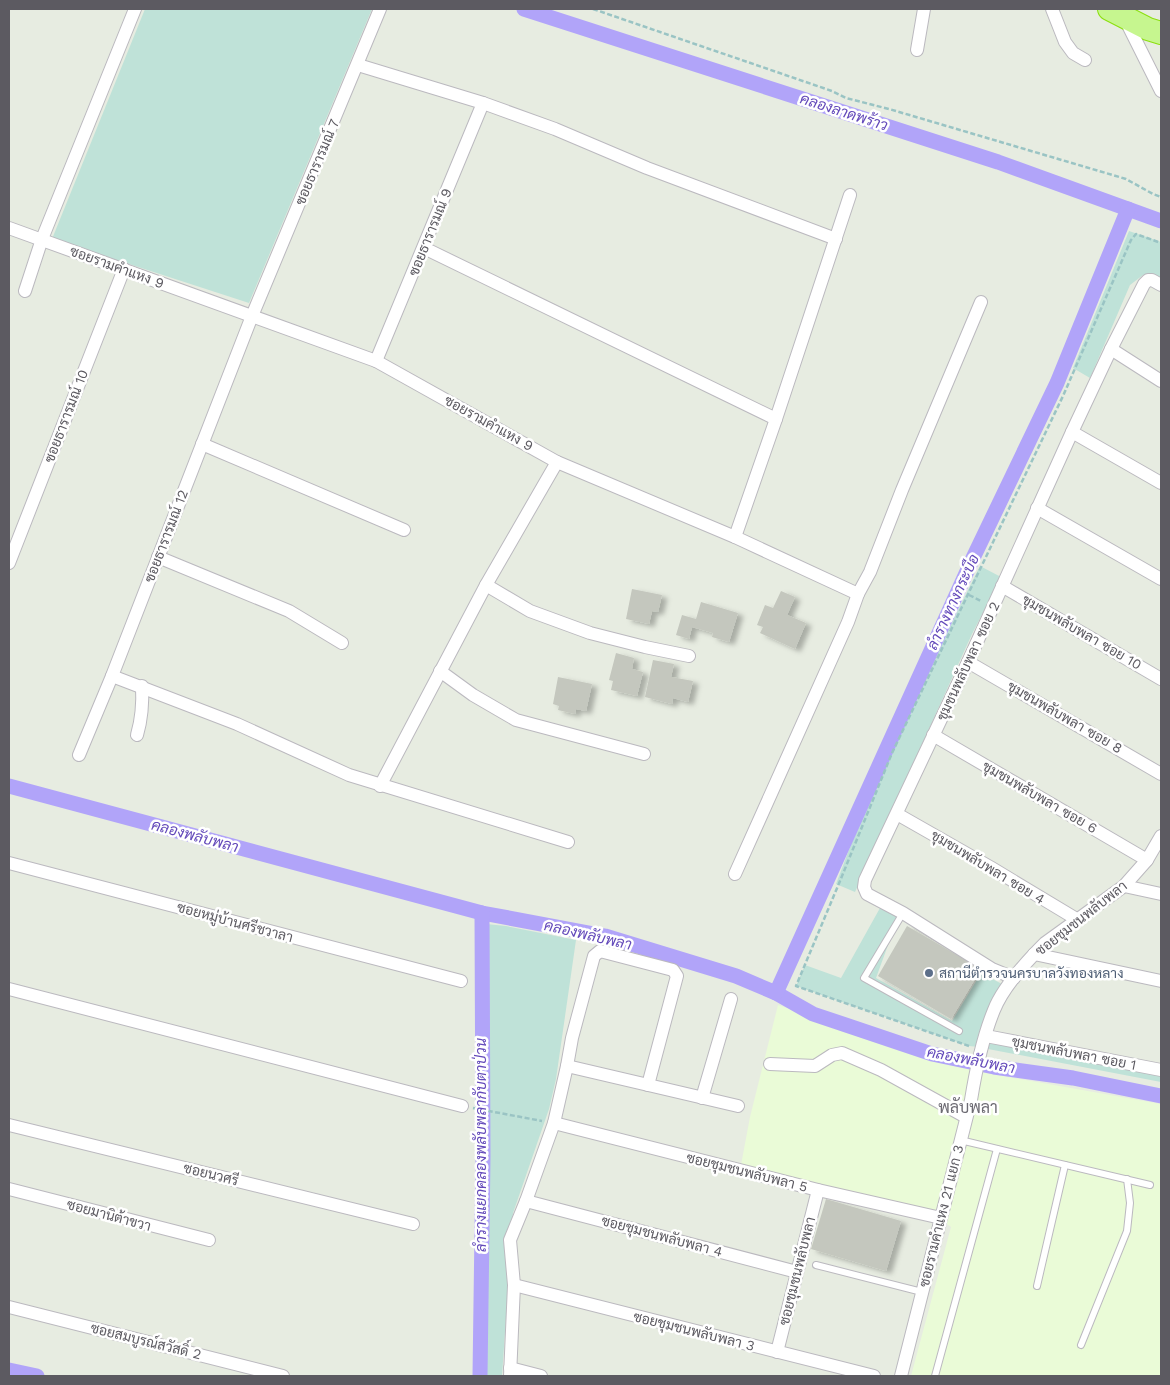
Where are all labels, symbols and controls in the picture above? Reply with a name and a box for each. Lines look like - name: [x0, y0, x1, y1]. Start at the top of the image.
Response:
- water label: คลองลาดพร้าว: [798, 88, 891, 135]
- street label: ซอยธารารมณ์ 7: [291, 116, 342, 207]
- street label: ซอยธารารมณ์ 9: [404, 185, 455, 278]
- street label: ซอยรามคำแหง 9: [68, 243, 166, 291]
- street label: ซอยธารารมณ์ 10: [40, 367, 91, 465]
- street label: ซอยรามคำแหง 9: [442, 392, 536, 454]
- street label: ซอยธารารมณ์ 12: [140, 487, 191, 585]
- water label: ลำรางทางกระบือ: [922, 551, 983, 653]
- street label: ชุมชนพลับพลา ซอย 10: [1019, 591, 1144, 674]
- street label: ชุมชนพลับพลา ซอย 2: [933, 599, 1004, 724]
- street label: ชุมชนพลับพลา ซอย 8: [1004, 678, 1125, 758]
- street label: ชุมชนพลับพลา ซอย 6: [979, 758, 1100, 838]
- water label: คลองพลับพลา: [150, 816, 240, 856]
- street label: ชุมชนพลับพลา ซอย 4: [927, 827, 1048, 909]
- street label: ซอยชุมชนพลับพลา: [1032, 877, 1131, 960]
- street label: ซอยหมู่บ้านศรีชวาลา: [175, 898, 295, 947]
- water label: คลองพลับพลา: [542, 916, 634, 954]
- place label: สถานีตำรวจนครบาลวังทองหลาง: [939, 964, 1124, 981]
- marker: สถานีตำรวจนครบาลวังทองหลาง: [923, 967, 935, 979]
- street label: ชุมชนพลับพลา ซอย 1: [1010, 1033, 1138, 1075]
- water label: ลำรางแยกคลองพลับพลากับตาป่วน: [471, 1037, 490, 1252]
- water label: คลองพลับพลา: [925, 1043, 1017, 1077]
- district label: พลับพลา: [938, 1097, 998, 1117]
- street label: ซอยรามคำแหง 21 แยก 3: [916, 1143, 966, 1289]
- street label: ซอยชุมชนพลับพลา 5: [684, 1149, 809, 1197]
- street label: ซอยนวศรี: [182, 1158, 241, 1189]
- street label: ซอยมานิต้าขวา: [65, 1195, 153, 1234]
- street label: ซอยชุมชนพลับพลา 4: [599, 1212, 724, 1262]
- street label: ซอยชุมชนพลับพลา: [776, 1215, 820, 1328]
- street label: ซอยชุมชนพลับพลา 3: [631, 1308, 756, 1356]
- street label: ซอยสมบูรณ์สวัสดิ์ 2: [88, 1315, 204, 1364]

